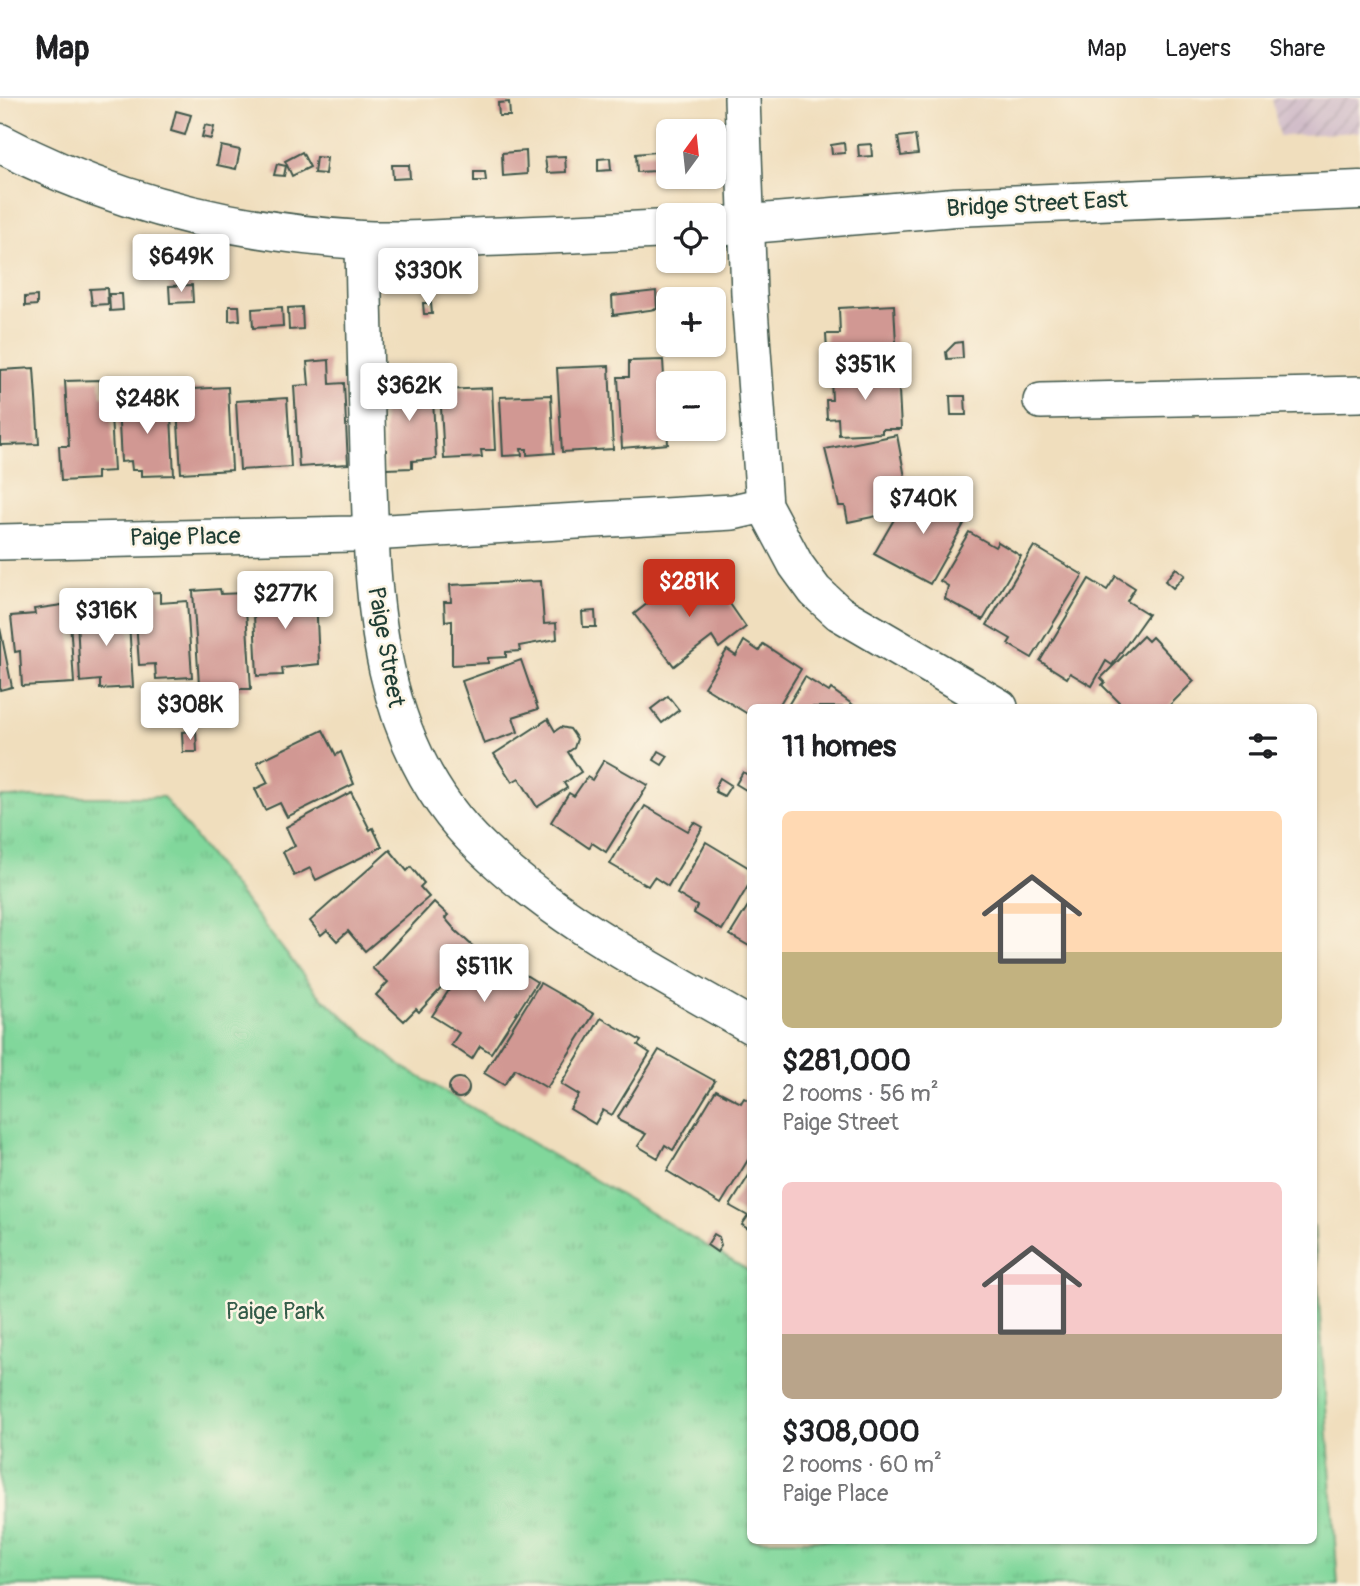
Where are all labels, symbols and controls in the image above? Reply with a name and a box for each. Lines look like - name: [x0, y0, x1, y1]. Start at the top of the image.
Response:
- text: Map: [35, 28, 90, 69]
- text: Map: [1087, 34, 1127, 63]
- text: Layers: [1165, 34, 1231, 63]
- text: Share: [1269, 34, 1325, 63]
- north arrow: [656, 119, 726, 189]
- map controls: [656, 119, 726, 441]
- street label: Bridge Street East: [946, 185, 1129, 223]
- button: locate: [656, 203, 726, 273]
- pin: $649K: [132, 234, 230, 294]
- text: $649K: [149, 242, 213, 271]
- pin: $330K: [379, 248, 477, 308]
- text: $330K: [394, 256, 462, 285]
- button: +: [656, 287, 726, 357]
- pin: $351K: [816, 342, 914, 402]
- text: $351K: [835, 350, 895, 379]
- pin: $362K: [360, 364, 458, 423]
- text: $362K: [376, 371, 442, 400]
- button: −: [656, 371, 726, 441]
- pin: $248K: [98, 376, 196, 436]
- text: $248K: [115, 384, 179, 413]
- pin: $740K: [874, 476, 972, 536]
- text: $740K: [889, 484, 957, 513]
- street label: Paige Place: [129, 522, 241, 552]
- pin: $281K: [640, 560, 738, 619]
- text: $281K: [659, 567, 719, 596]
- pin: $277K: [236, 572, 334, 631]
- text: $277K: [253, 579, 317, 608]
- street label: Paige Street: [361, 584, 411, 710]
- pin: $316K: [57, 588, 155, 648]
- text: $316K: [75, 596, 137, 625]
- pin: $308K: [141, 682, 239, 742]
- text: $308K: [157, 690, 223, 719]
- icon: filters: [1244, 727, 1282, 765]
- text: 11 homes: [782, 728, 896, 765]
- icon: home: [969, 856, 1095, 982]
- pin: $511K: [435, 944, 533, 1004]
- text: $511K: [456, 952, 512, 981]
- text: $281,000: [782, 1042, 911, 1079]
- text: 2 rooms · 56 m²: [782, 1079, 939, 1108]
- text: Paige Street: [782, 1108, 899, 1137]
- icon: home: [969, 1227, 1095, 1353]
- park label: Paige Park: [226, 1297, 324, 1326]
- text: $308,000: [782, 1413, 920, 1450]
- text: 2 rooms · 60 m²: [782, 1450, 942, 1479]
- text: Paige Place: [782, 1479, 888, 1508]

